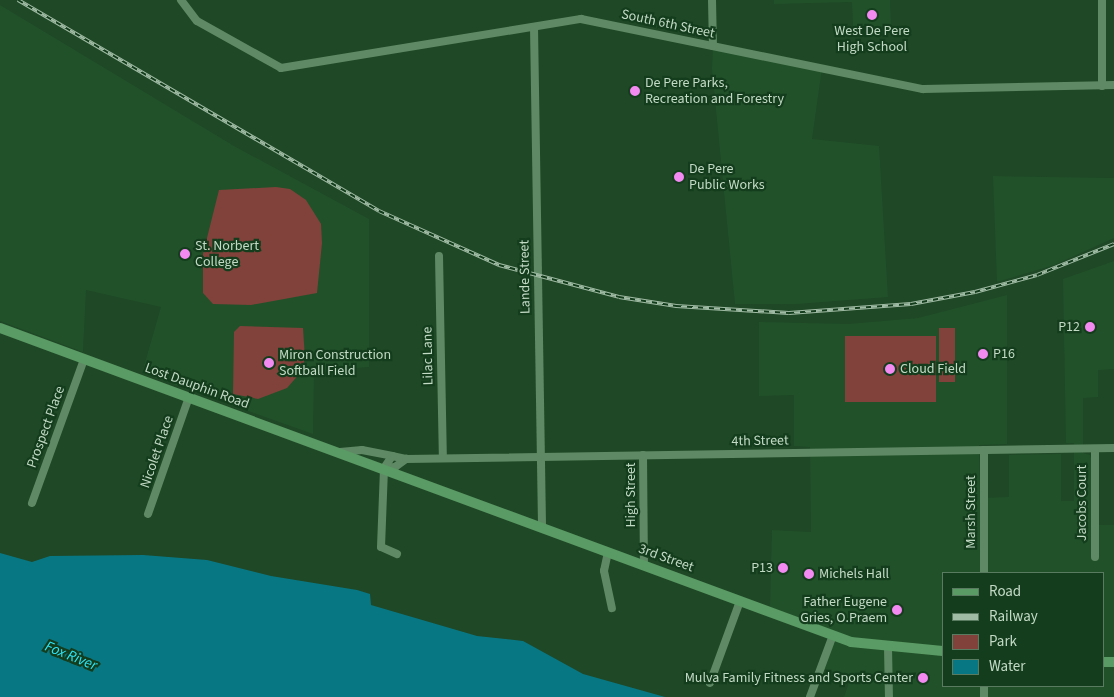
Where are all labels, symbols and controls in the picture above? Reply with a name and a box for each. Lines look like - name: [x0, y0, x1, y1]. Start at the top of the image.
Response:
- street label: South 6th Street: [620, 6, 716, 42]
- marker: West De Pere High School: [866, 9, 878, 21]
- place label: West De Pere High School: [834, 23, 910, 56]
- place label: De Pere Parks, Recreation and Forestry: [645, 75, 784, 108]
- marker: De Pere Parks, Recreation and Forestry: [629, 85, 641, 97]
- place label: De Pere Public Works: [689, 161, 765, 193]
- marker: De Pere Public Works: [673, 171, 685, 183]
- place label: St. Norbert College: [195, 238, 259, 270]
- street label: Lande Street: [516, 240, 534, 314]
- marker: St. Norbert College: [179, 248, 191, 260]
- place label: P12: [1058, 319, 1080, 335]
- marker: P12: [1084, 321, 1096, 333]
- street label: Lilac Lane: [419, 327, 437, 385]
- place label: P16: [993, 346, 1015, 362]
- place label: Miron Construction Softball Field: [279, 347, 391, 380]
- marker: P16: [977, 348, 989, 360]
- marker: Miron Construction Softball Field: [263, 357, 275, 369]
- street label: Lost Dauphin Road: [142, 359, 252, 413]
- place label: Cloud Field: [900, 361, 966, 377]
- marker: Cloud Field: [884, 363, 896, 375]
- street label: Prospect Place: [23, 384, 69, 470]
- street label: Nicolet Place: [137, 413, 177, 491]
- street label: 4th Street: [731, 432, 789, 450]
- street label: High Street: [623, 462, 639, 528]
- street label: Jacobs Court: [1074, 465, 1090, 541]
- street label: Marsh Street: [963, 475, 979, 549]
- street label: 3rd Street: [636, 540, 696, 576]
- place label: P13: [751, 560, 773, 576]
- marker: P13: [777, 562, 789, 574]
- place label: Michels Hall: [819, 566, 889, 582]
- marker: Michels Hall: [803, 568, 815, 580]
- legend: [942, 572, 1104, 687]
- text: Road: [989, 581, 1021, 602]
- place label: Father Eugene Gries, O.Praem: [800, 594, 887, 626]
- marker: Father Eugene Gries, O.Praem: [891, 604, 903, 616]
- text: Railway: [989, 606, 1038, 627]
- text: Park: [989, 631, 1017, 652]
- water label: Fox River: [42, 637, 100, 675]
- text: Water: [989, 656, 1025, 677]
- place label: Mulva Family Fitness and Sports Center: [685, 670, 913, 686]
- marker: Mulva Family Fitness and Sports Center: [917, 672, 929, 684]

